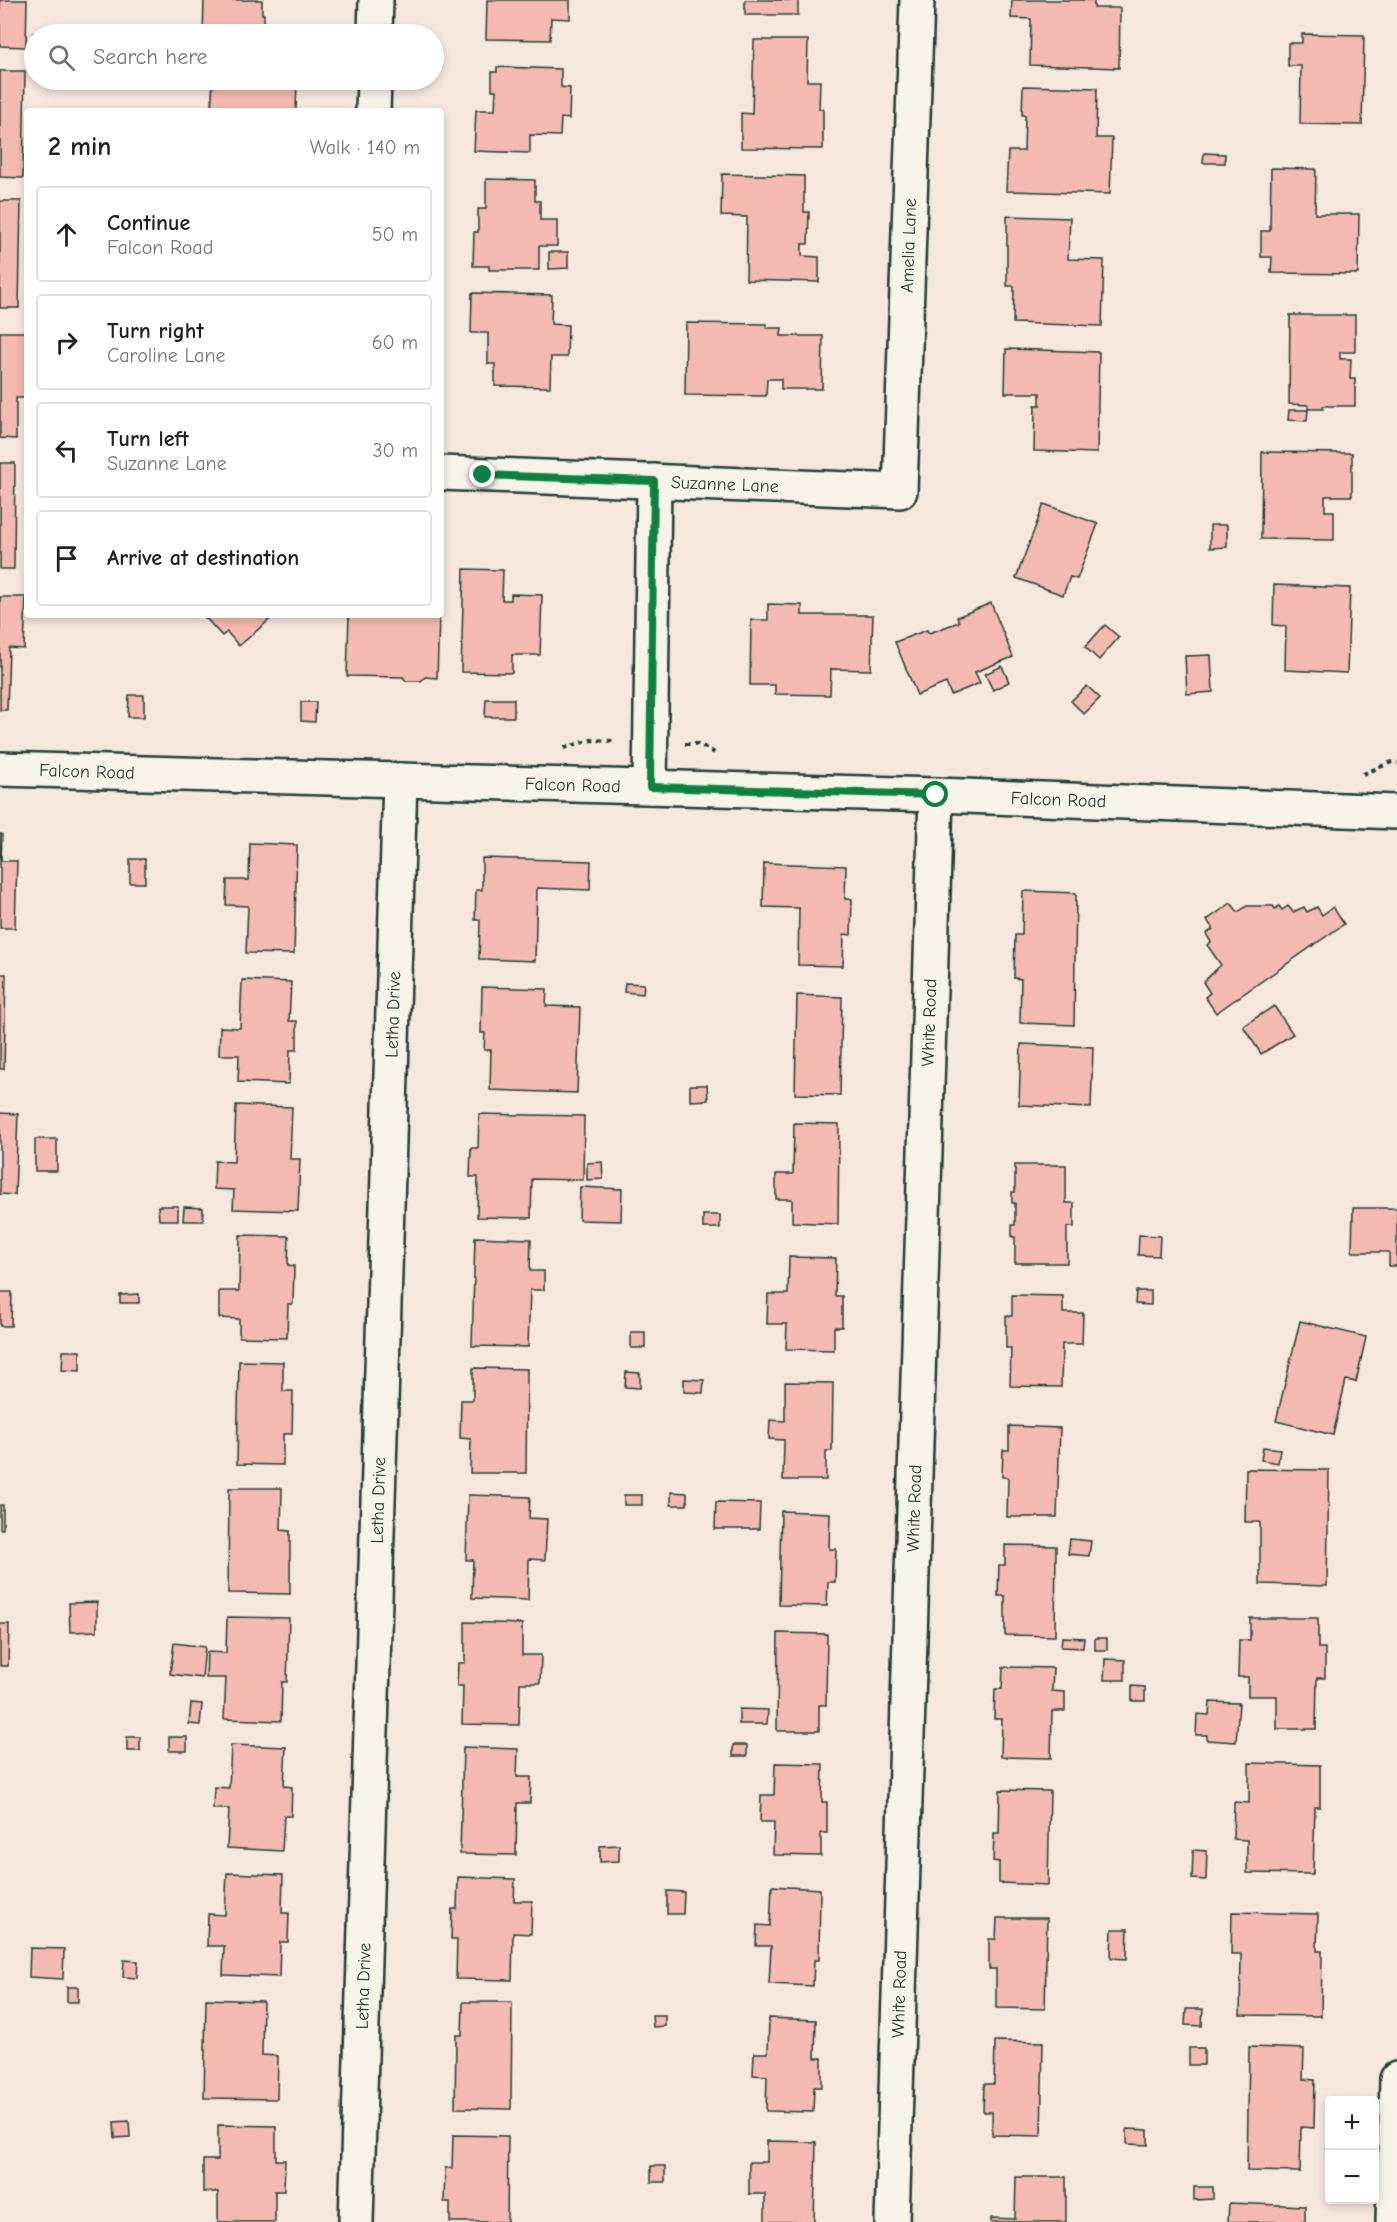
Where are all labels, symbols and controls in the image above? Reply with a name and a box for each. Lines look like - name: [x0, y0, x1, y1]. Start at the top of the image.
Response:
- search box: [24, 24, 444, 90]
- icon: search: [45, 41, 78, 74]
- text: Search here: [93, 44, 208, 70]
- text: 2 min: [48, 132, 111, 162]
- text: Walk · 140 m: [310, 136, 420, 159]
- street label: Amelia Lane: [896, 198, 921, 293]
- text: Continue: [107, 210, 190, 236]
- icon: ahead: [50, 218, 83, 251]
- text: 50 m: [372, 223, 418, 246]
- text: Falcon Road: [107, 236, 213, 259]
- text: Turn right: [107, 318, 204, 344]
- icon: right: [50, 326, 83, 359]
- text: 60 m: [372, 331, 418, 354]
- text: Caroline Lane: [107, 344, 226, 367]
- text: Turn left: [107, 426, 189, 452]
- icon: left: [50, 434, 83, 467]
- text: 30 m: [372, 439, 418, 462]
- text: Suzanne Lane: [107, 452, 227, 475]
- route end: [469, 461, 495, 487]
- street label: Suzanne Lane: [670, 472, 779, 497]
- icon: arrive: [50, 542, 83, 575]
- text: Arrive at destination: [107, 545, 299, 571]
- street label: Falcon Road: [39, 760, 135, 783]
- street label: Falcon Road: [525, 773, 621, 797]
- route start: [922, 781, 948, 807]
- street label: Falcon Road: [1010, 787, 1107, 812]
- street label: Letha Drive: [381, 971, 405, 1058]
- street label: White Road: [917, 978, 941, 1067]
- street label: Letha Drive: [366, 1457, 390, 1544]
- street label: White Road: [902, 1464, 926, 1553]
- street label: Letha Drive: [351, 1942, 375, 2030]
- street label: White Road: [887, 1950, 911, 2038]
- map controls: [1325, 2096, 1379, 2204]
- button: +: [1325, 2096, 1379, 2150]
- button: −: [1325, 2150, 1379, 2204]

